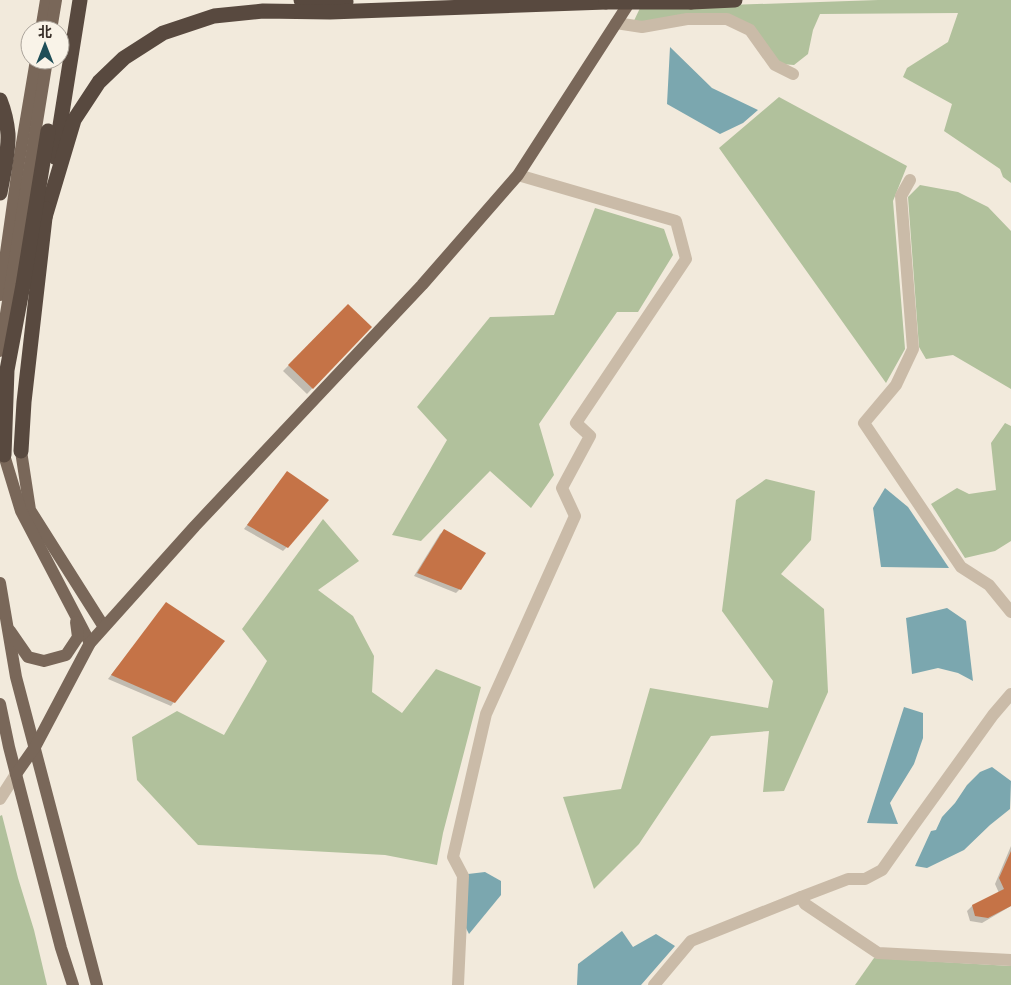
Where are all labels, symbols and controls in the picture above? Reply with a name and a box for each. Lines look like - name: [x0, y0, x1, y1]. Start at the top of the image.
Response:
- north arrow: [20, 20, 70, 70]
- text: 北: [38, 24, 52, 40]

